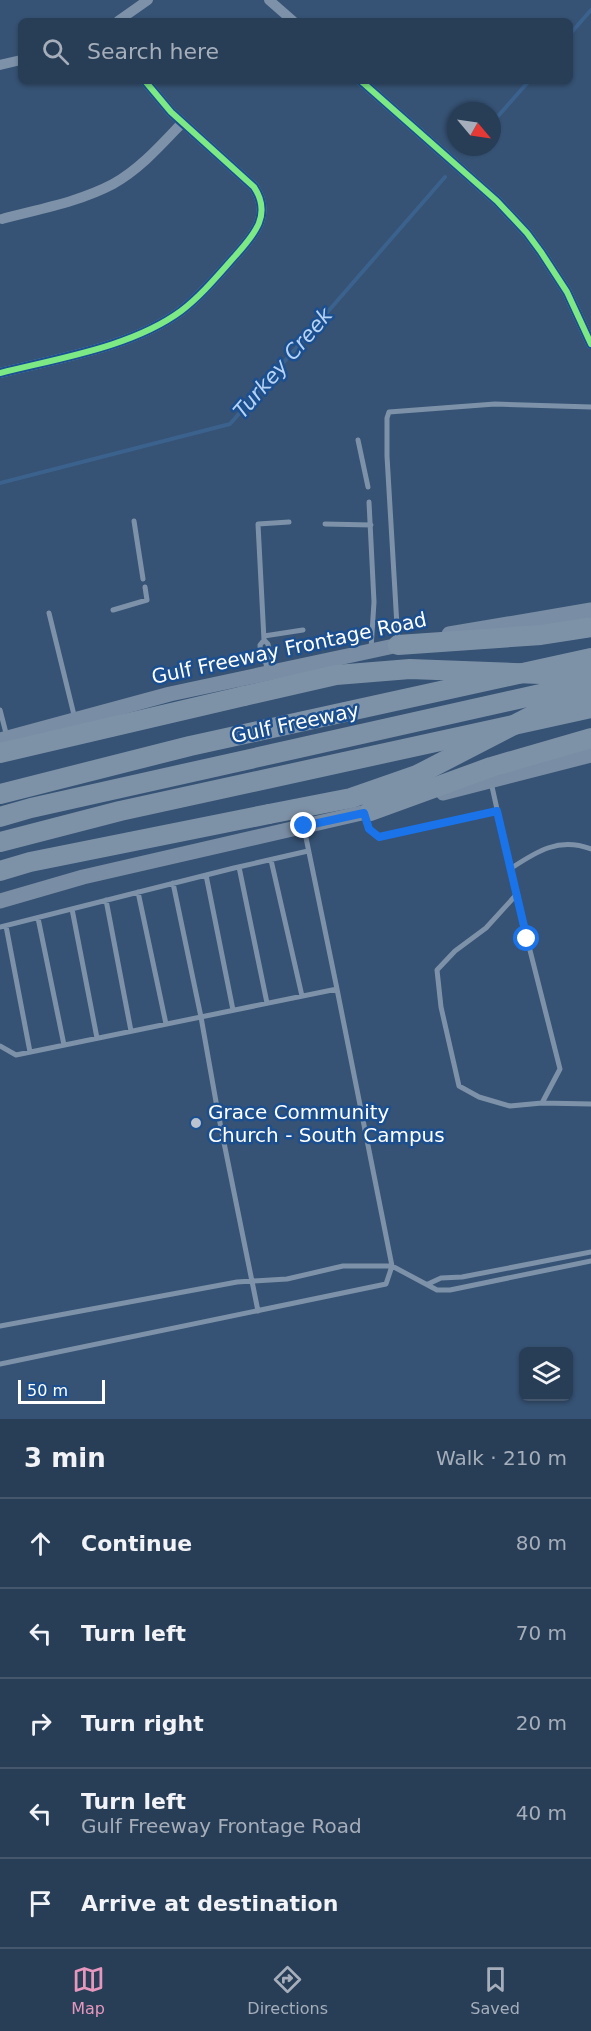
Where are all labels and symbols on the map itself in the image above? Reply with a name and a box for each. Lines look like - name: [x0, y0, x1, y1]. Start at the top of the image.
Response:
- north arrow: [447, 102, 501, 156]
- water label: Turkey Creek: [229, 302, 338, 423]
- street label: Gulf Freeway Frontage Road: [149, 607, 429, 689]
- street label: Gulf Freeway: [229, 698, 361, 748]
- route end: [290, 812, 316, 838]
- route start: [513, 925, 539, 951]
- place label: Grace Community Church - South Campus: [208, 1100, 445, 1147]
- marker: Grace Community Church - South Campus: [189, 1116, 203, 1130]
- scale bar: [18, 1377, 105, 1404]

